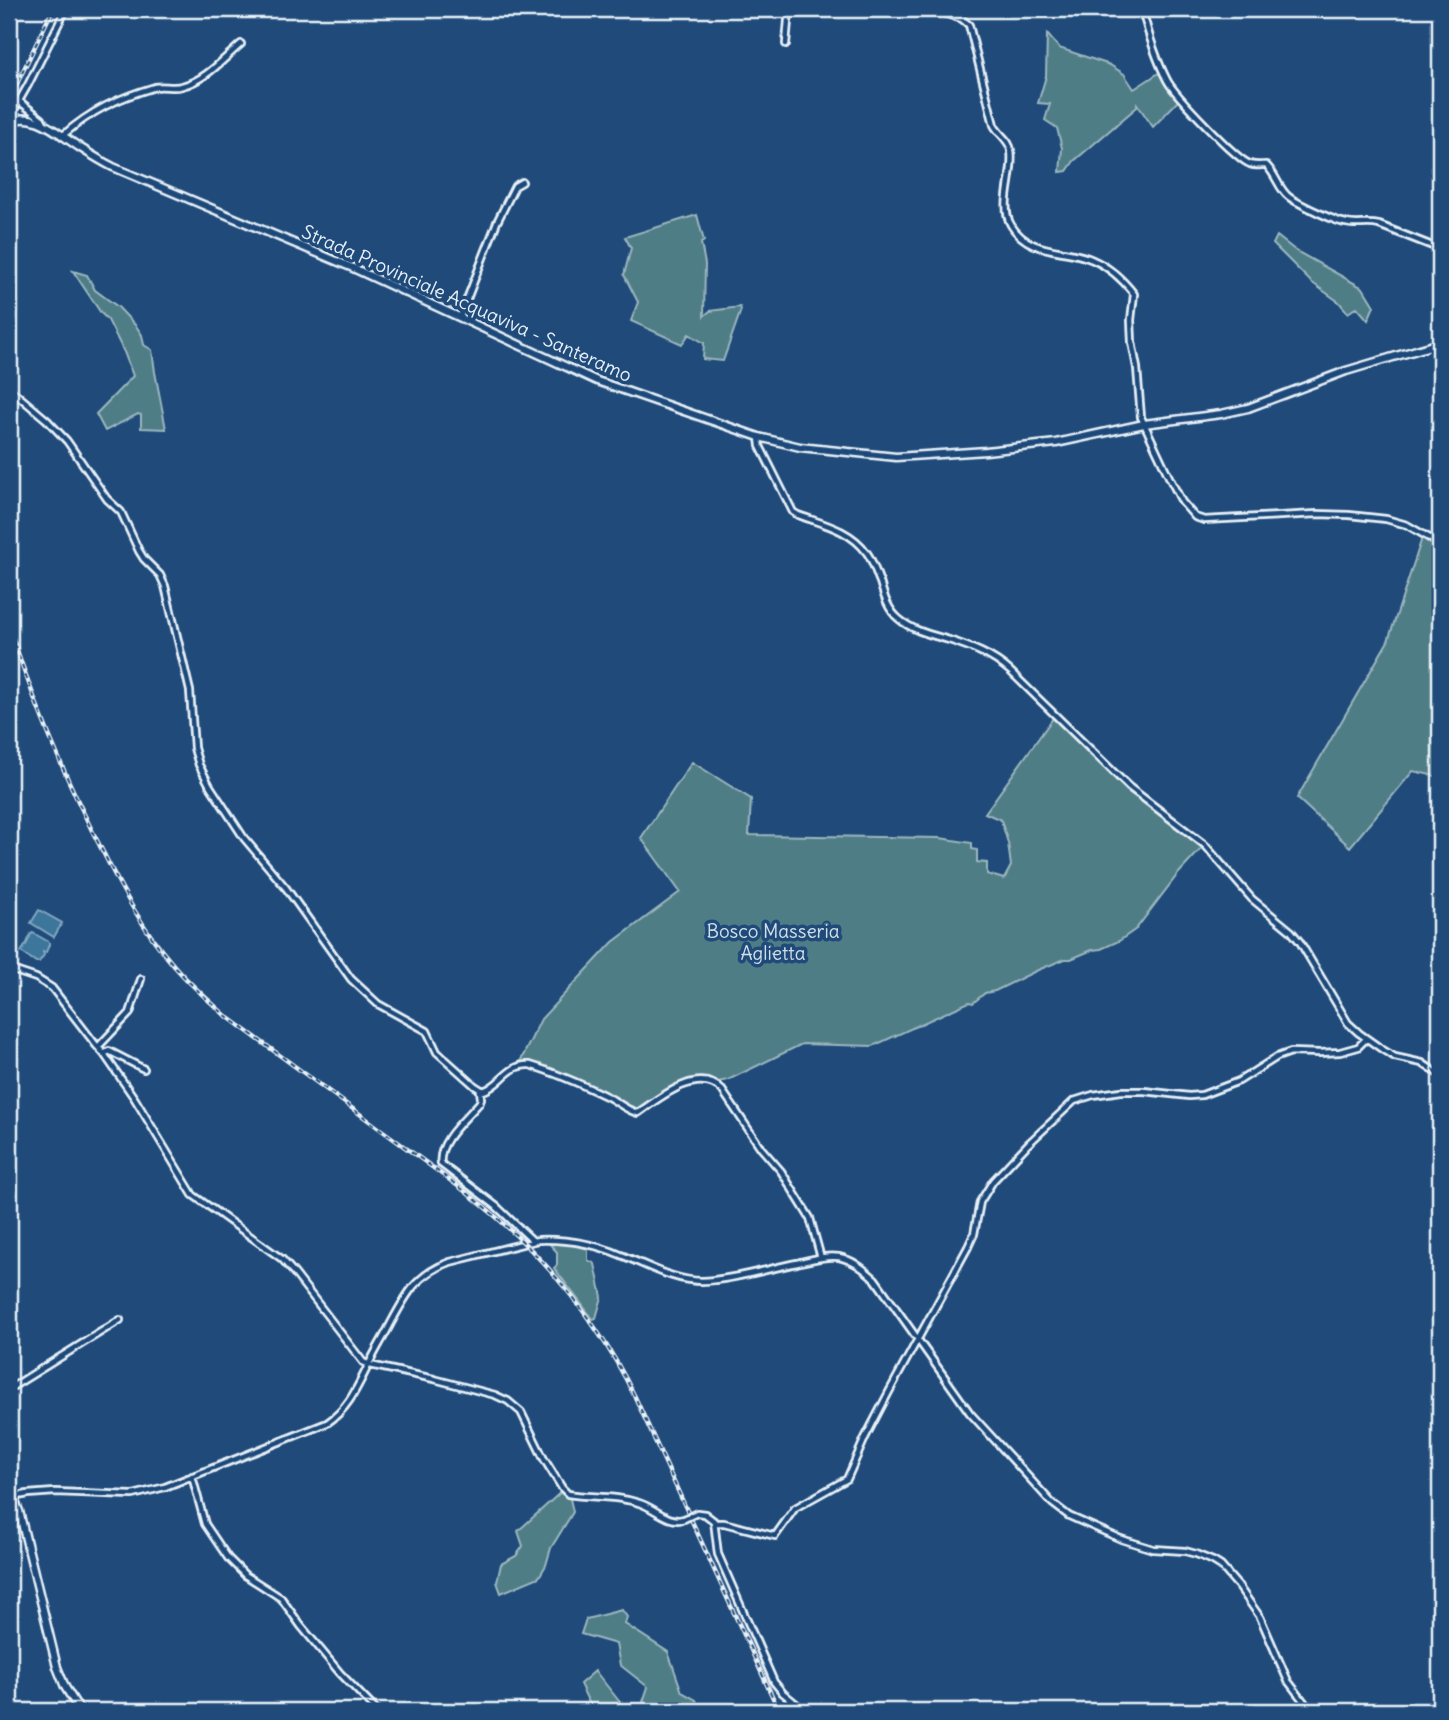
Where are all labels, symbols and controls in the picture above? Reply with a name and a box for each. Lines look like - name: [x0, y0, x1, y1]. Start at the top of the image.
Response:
- street label: Strada Provinciale Acquaviva - Santeramo: [298, 219, 636, 387]
- park label: Bosco Masseria Aglietta: [707, 919, 840, 965]

